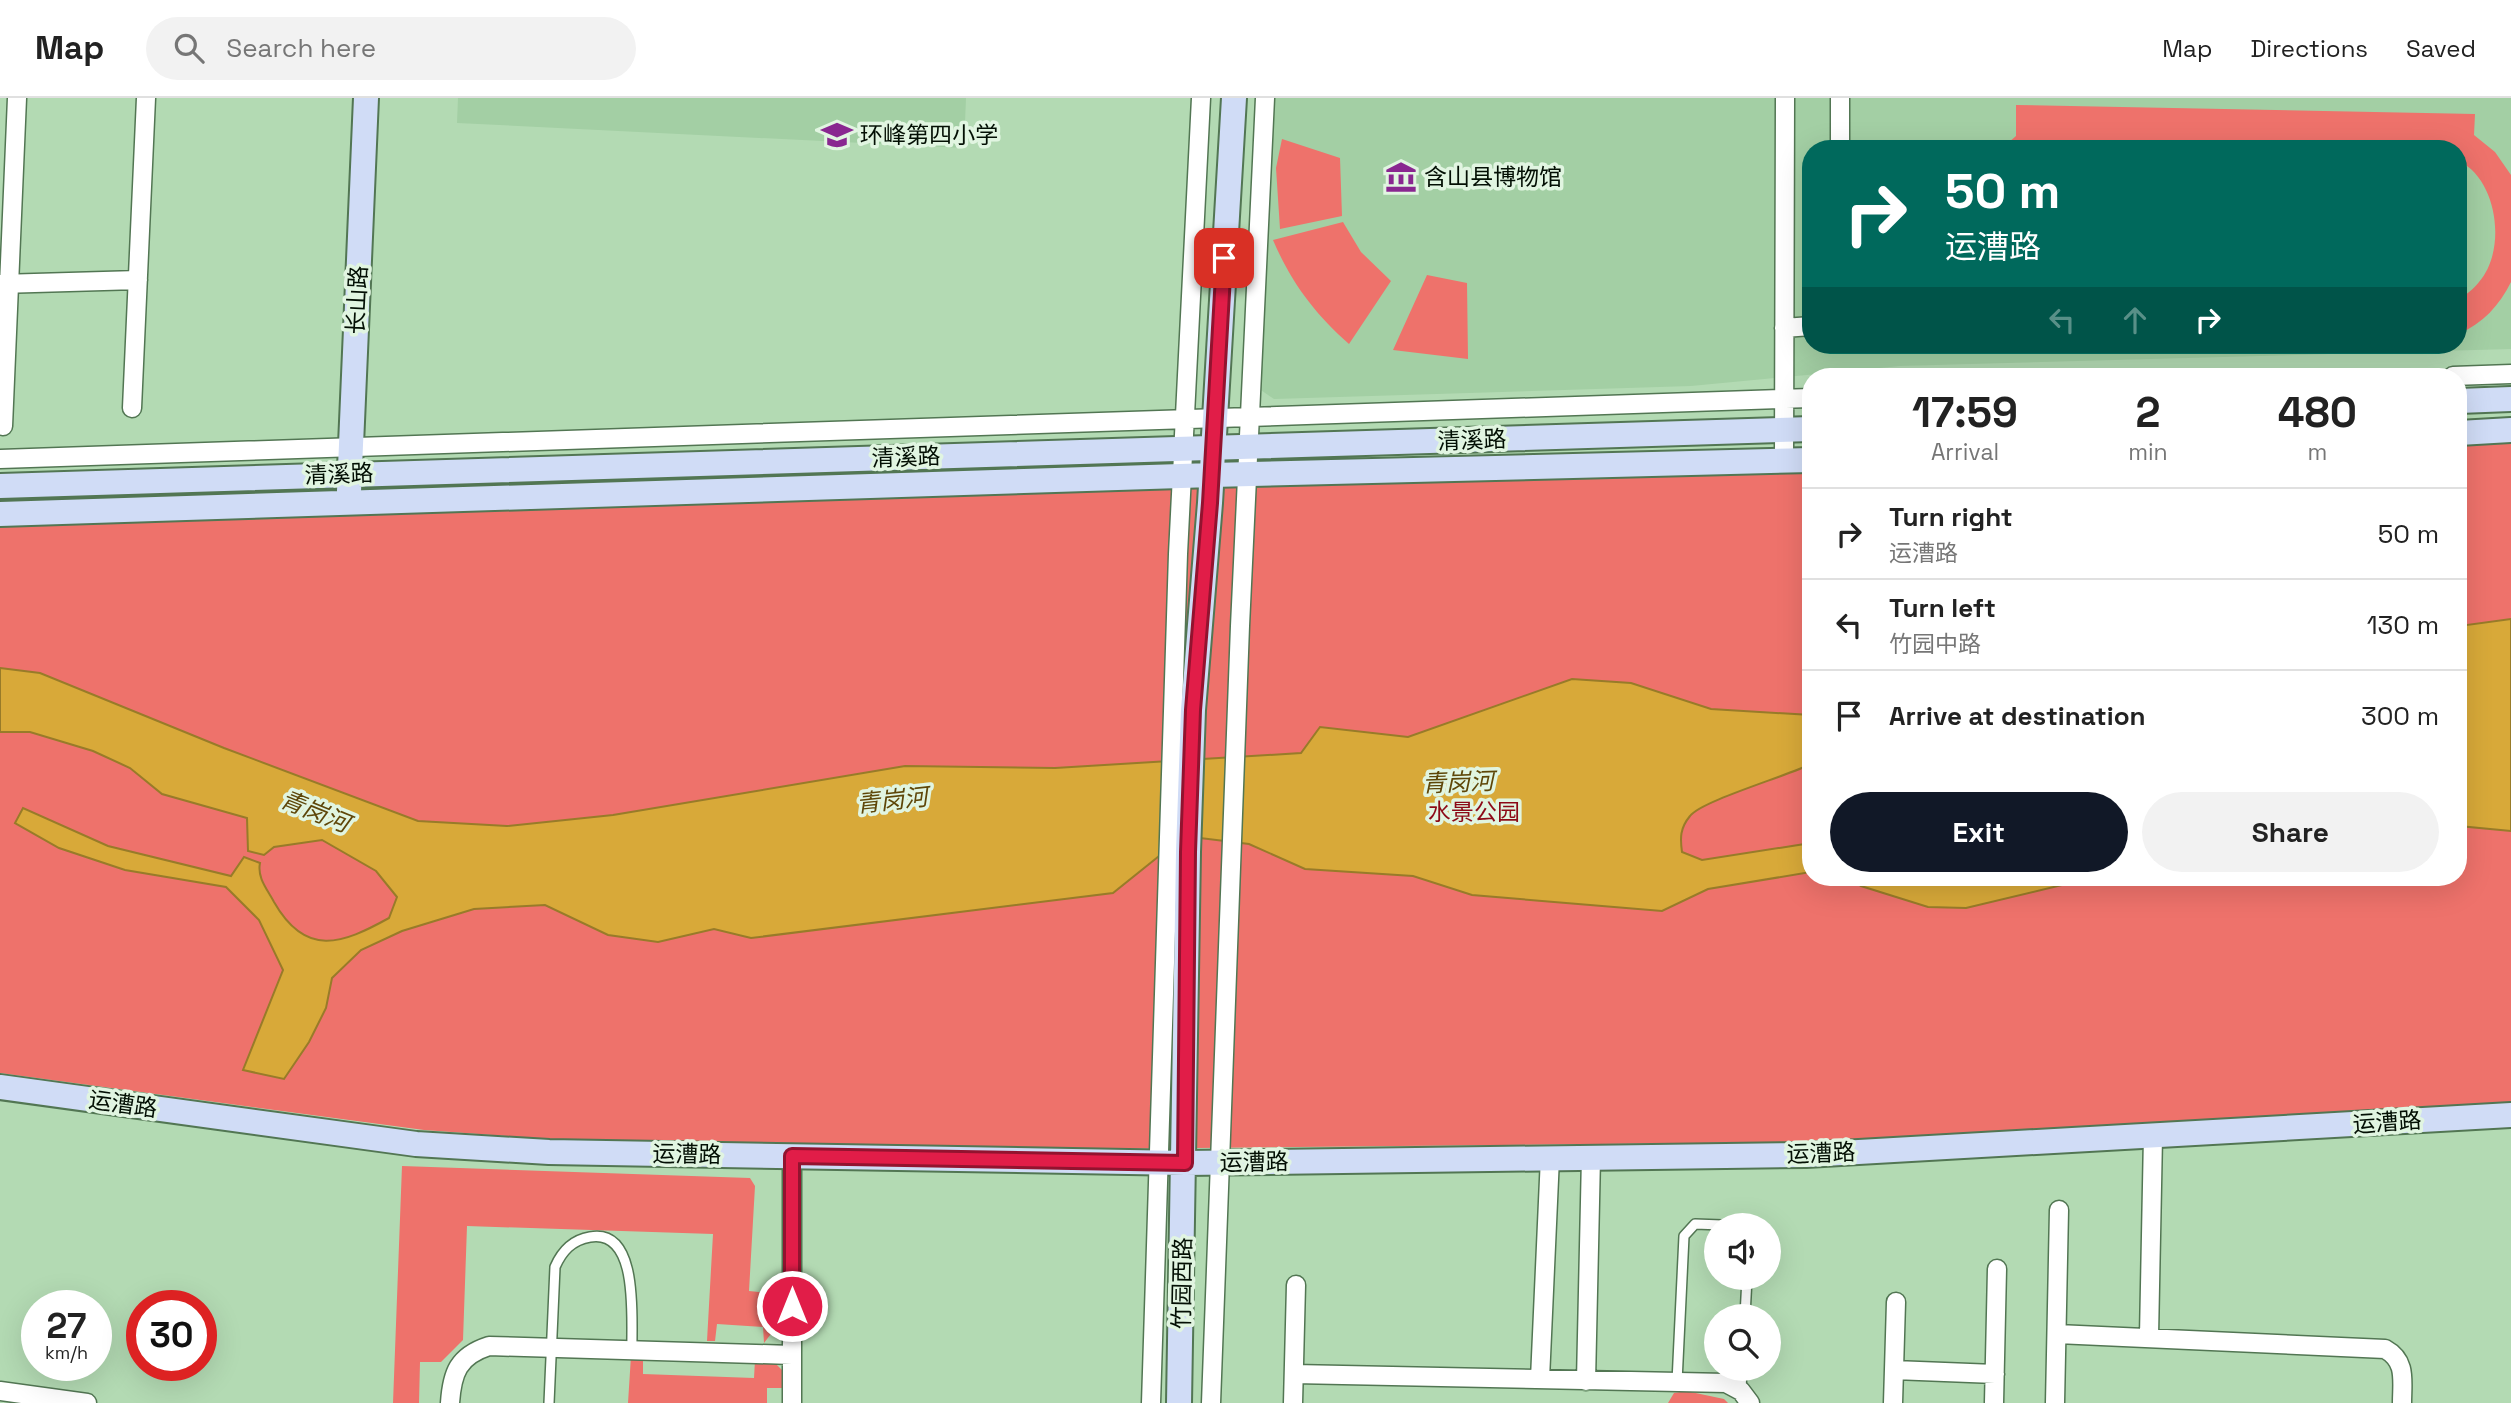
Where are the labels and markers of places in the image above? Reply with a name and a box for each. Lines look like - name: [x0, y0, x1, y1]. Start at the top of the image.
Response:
- school or university icon: 环峰第四小学: [820, 118, 854, 152]
- place label: 环峰第四小学: [860, 120, 998, 150]
- museum icon: 含山县博物馆: [1384, 160, 1418, 194]
- place label: 含山县博物馆: [1424, 162, 1562, 192]
- pin: [1194, 228, 1254, 288]

